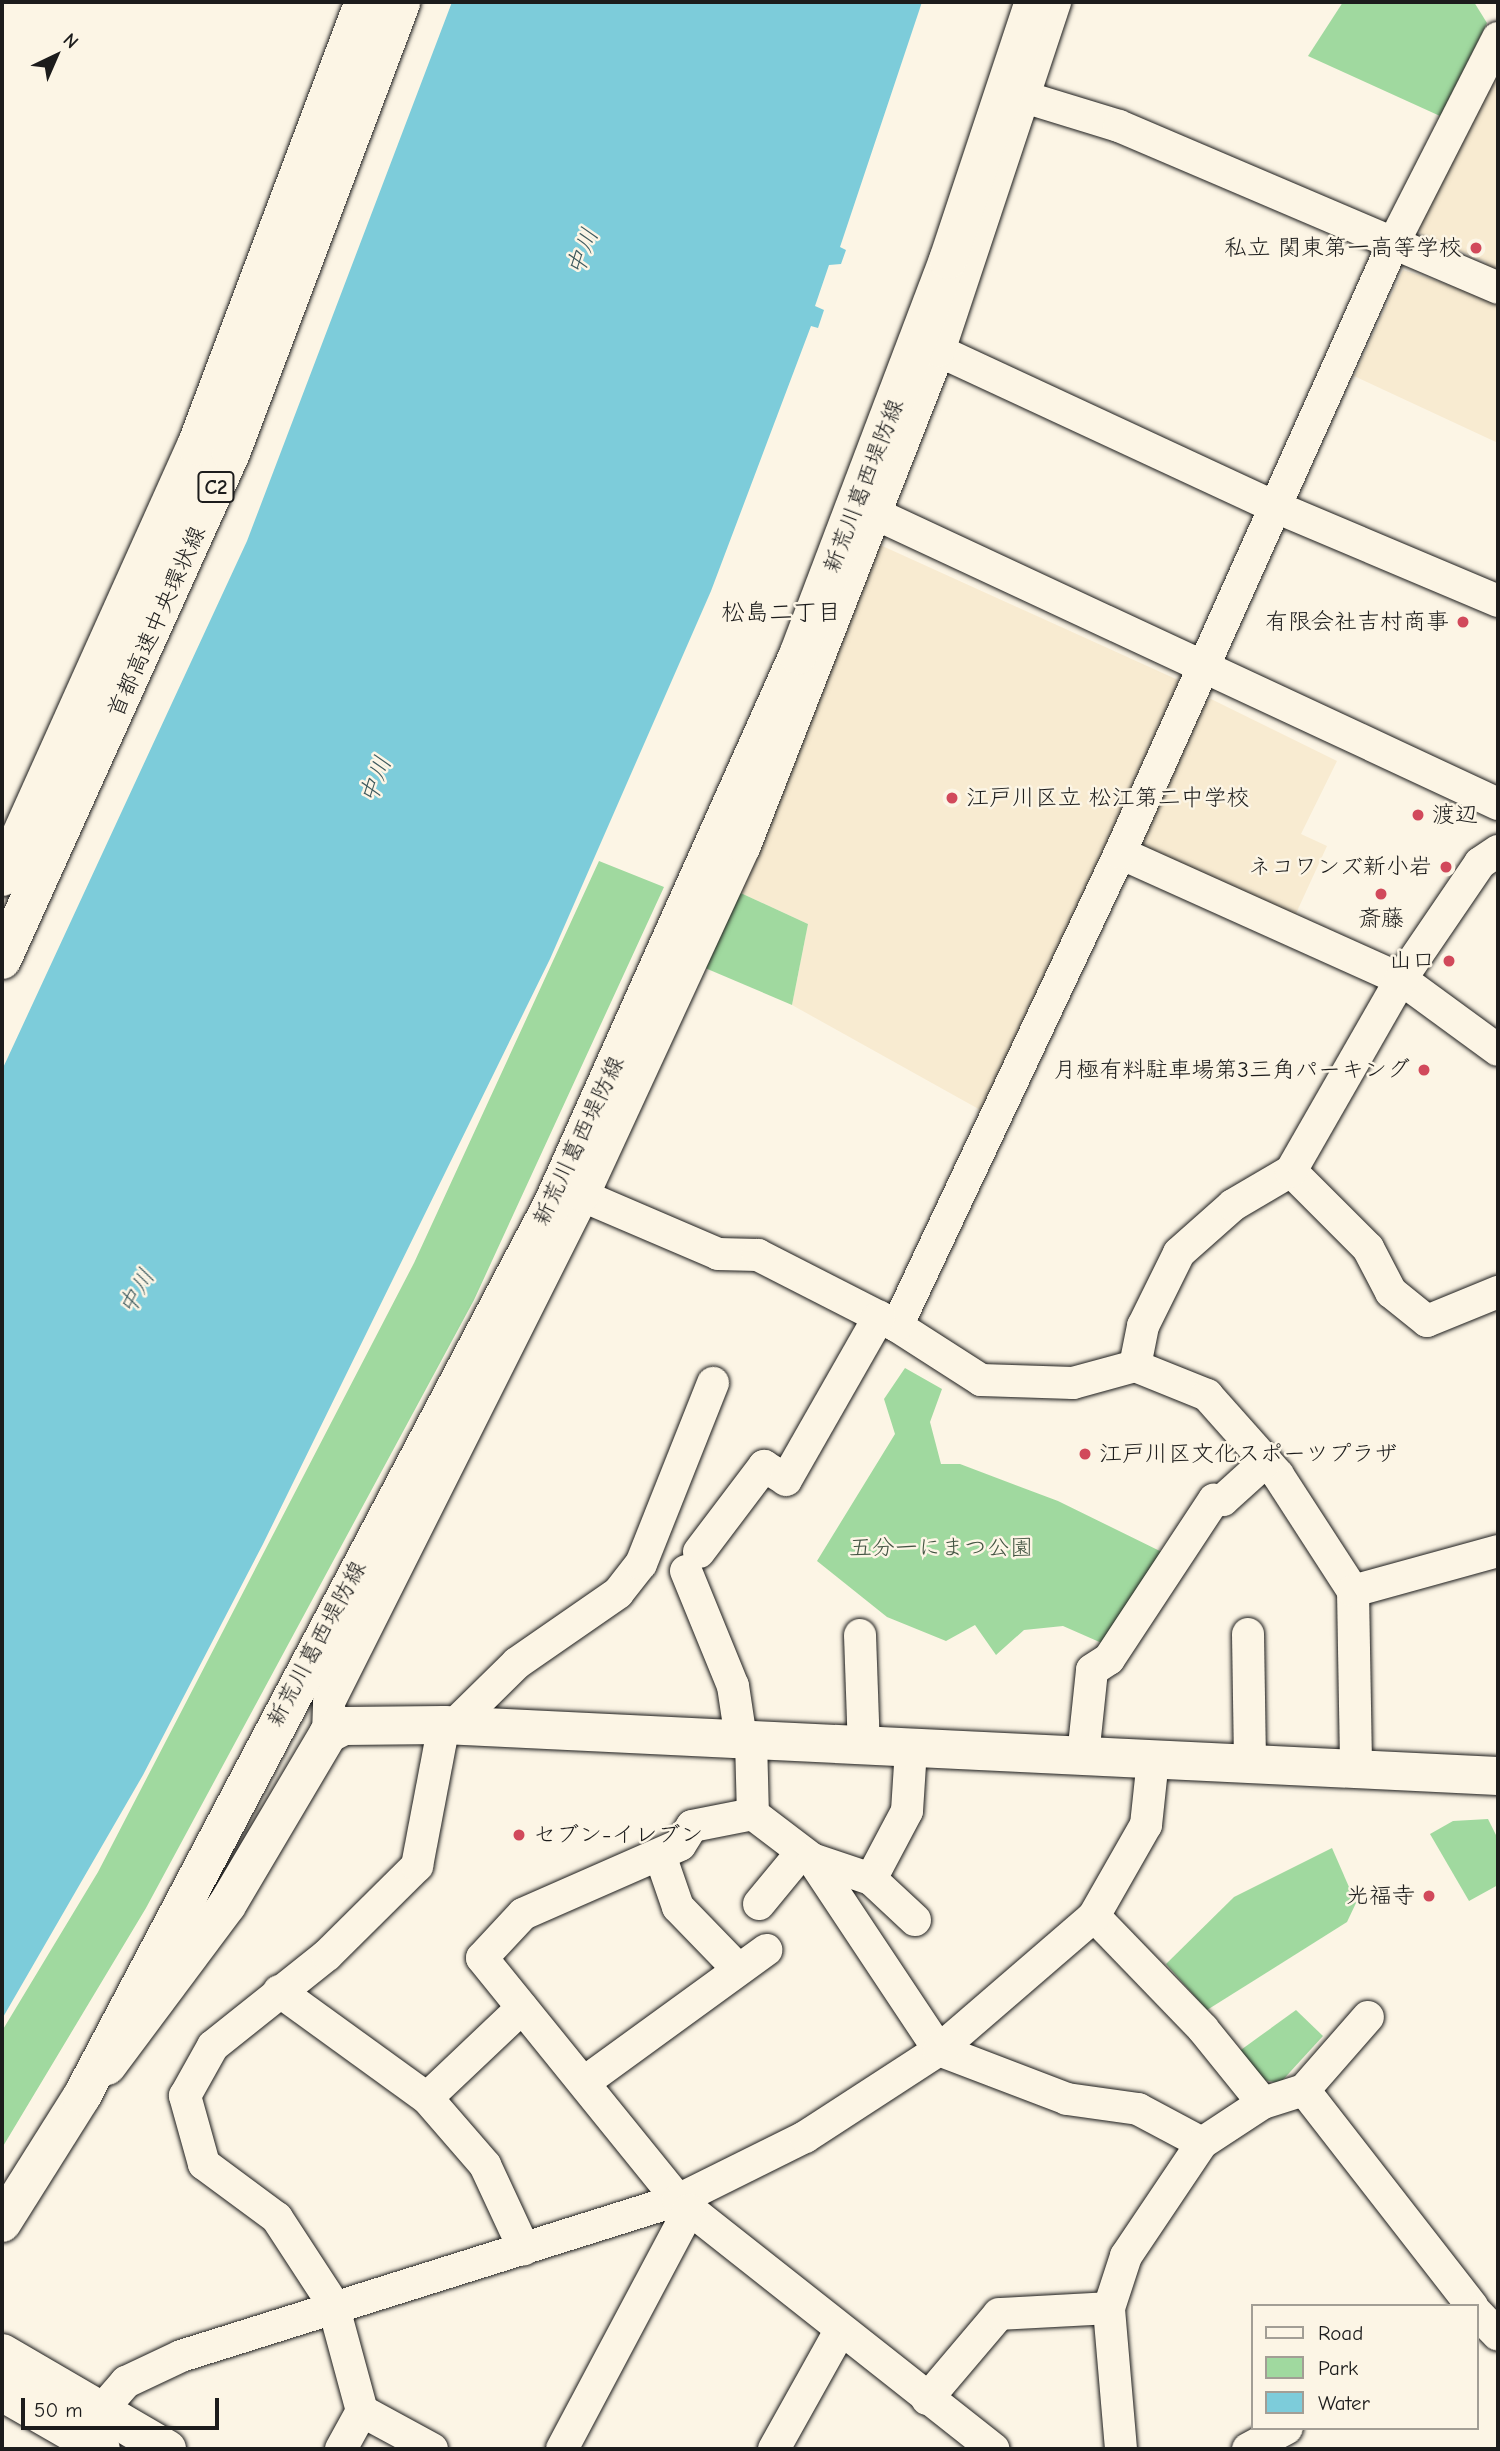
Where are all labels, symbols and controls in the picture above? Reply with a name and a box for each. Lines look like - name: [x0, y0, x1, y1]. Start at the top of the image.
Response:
- north arrow: [21, 21, 91, 91]
- text: N: [58, 29, 83, 53]
- water label: 中川: [561, 224, 605, 280]
- place label: 私立 関東第一高等学校: [1224, 234, 1462, 262]
- marker: 私立 関東第一高等学校: [1468, 240, 1484, 256]
- street label: 新荒川葛西堤防線: [818, 395, 910, 577]
- road number: C2: [197, 470, 235, 504]
- street label: 首都高速中央環状線: [102, 522, 212, 722]
- district label: 松島二丁目: [721, 599, 841, 627]
- place label: 有限会社吉村商事: [1265, 608, 1449, 636]
- marker: 有限会社吉村商事: [1455, 614, 1471, 630]
- water label: 中川: [354, 752, 398, 808]
- place label: 江戸川区立 松江第二中学校: [966, 784, 1250, 812]
- marker: 江戸川区立 松江第二中学校: [944, 790, 960, 806]
- place label: 渡辺: [1432, 801, 1478, 829]
- marker: 渡辺: [1410, 807, 1426, 823]
- place label: ネコワンズ新小岩: [1248, 853, 1432, 881]
- marker: ネコワンズ新小岩: [1438, 859, 1454, 875]
- marker: 斎藤: [1373, 886, 1389, 902]
- place label: 斎藤: [1358, 905, 1404, 933]
- place label: 山口: [1389, 947, 1435, 975]
- marker: 山口: [1441, 953, 1457, 969]
- street label: 新荒川葛西堤防線: [528, 1052, 630, 1230]
- place label: 月極有料駐車場第3三角パーキング: [1053, 1056, 1410, 1084]
- marker: 月極有料駐車場第3三角パーキング: [1416, 1062, 1432, 1078]
- water label: 中川: [113, 1264, 161, 1320]
- place label: 江戸川区文化スポーツプラザ: [1099, 1440, 1398, 1468]
- marker: 江戸川区文化スポーツプラザ: [1077, 1446, 1093, 1462]
- park label: 五分一にまつ公園: [849, 1534, 1033, 1562]
- street label: 新荒川葛西堤防線: [262, 1556, 372, 1732]
- place label: セブン-イレブン: [533, 1821, 703, 1849]
- marker: セブン-イレブン: [511, 1827, 527, 1843]
- place label: 光福寺: [1346, 1882, 1415, 1910]
- marker: 光福寺: [1421, 1888, 1437, 1904]
- legend: [1252, 2304, 1479, 2430]
- text: Road: [1318, 2321, 1363, 2345]
- text: Park: [1318, 2356, 1358, 2380]
- scale bar: [24, 2384, 222, 2428]
- text: Water: [1318, 2391, 1370, 2415]
- text: 50 m: [34, 2398, 83, 2422]

